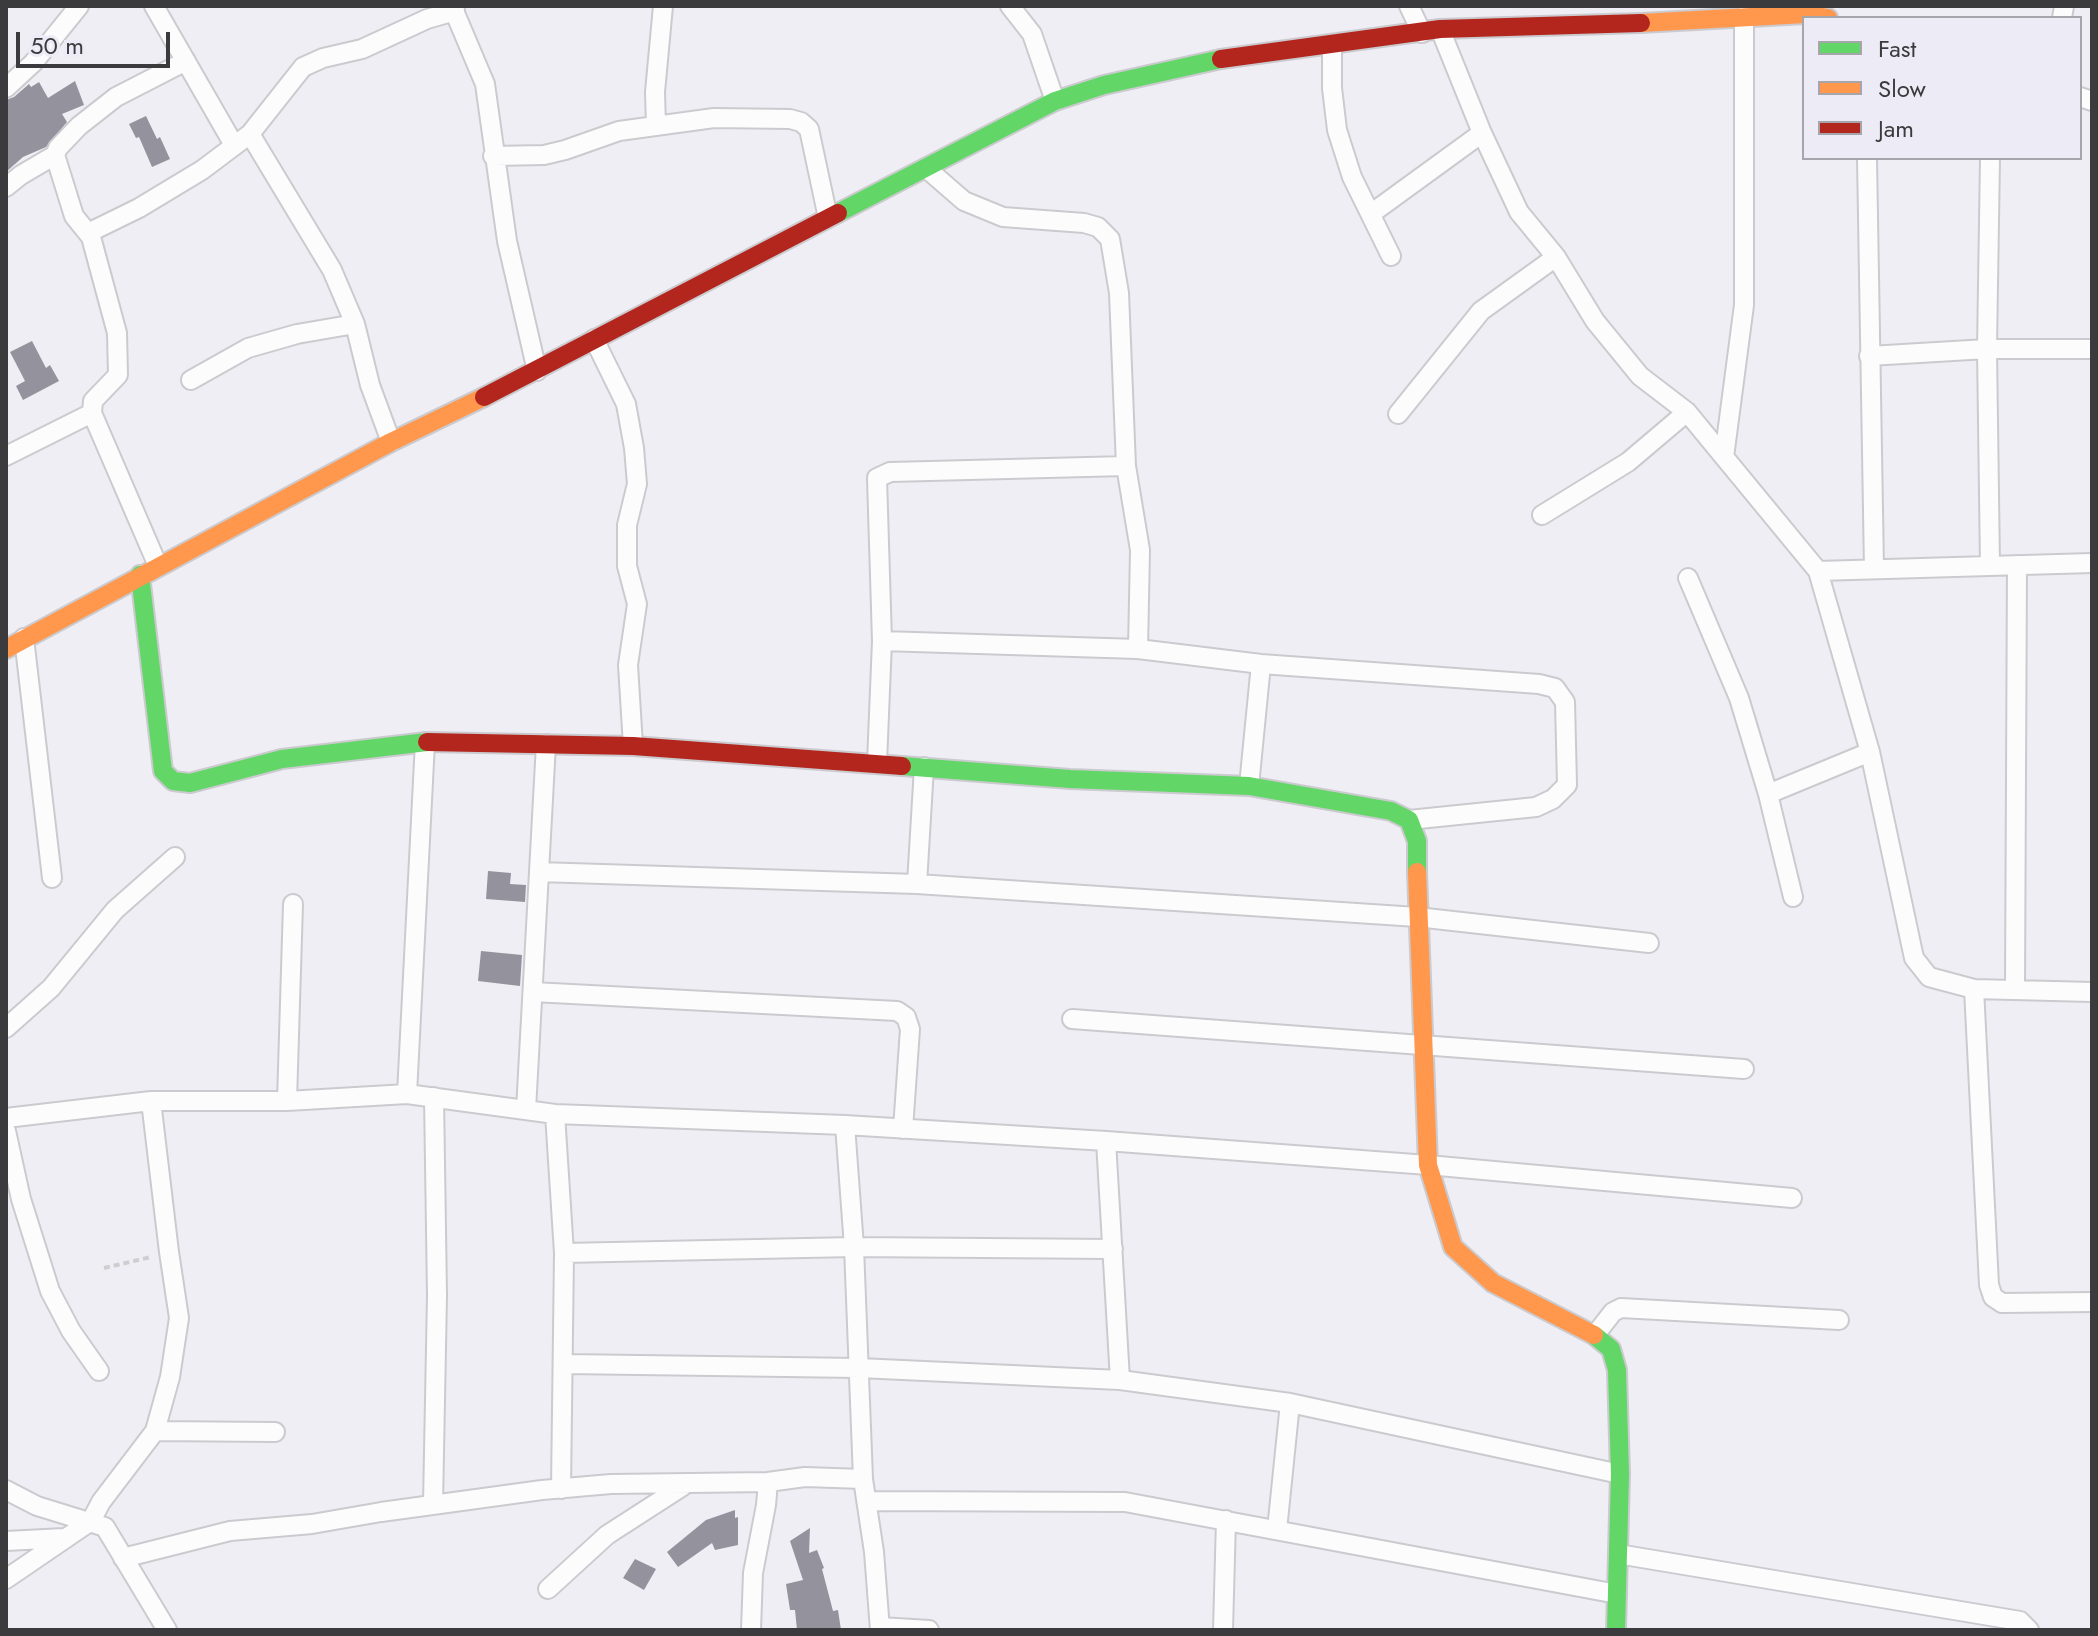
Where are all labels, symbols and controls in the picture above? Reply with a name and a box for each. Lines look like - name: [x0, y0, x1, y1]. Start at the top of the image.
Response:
- scale bar: [20, 16, 174, 66]
- legend: [1802, 16, 2082, 160]
- text: 50 m: [30, 28, 84, 63]
- text: Fast: [1878, 31, 1916, 66]
- text: Slow: [1878, 71, 1926, 106]
- text: Jam: [1878, 111, 1914, 146]

